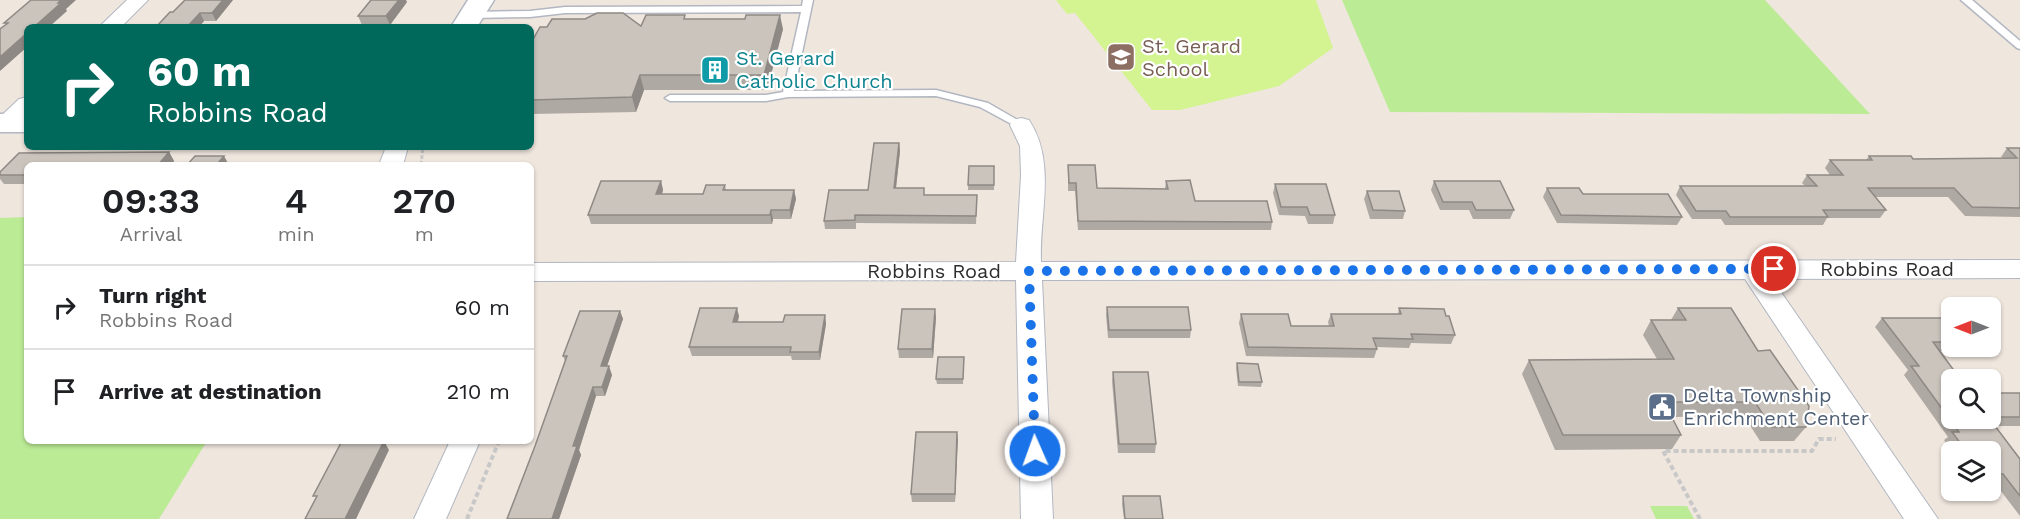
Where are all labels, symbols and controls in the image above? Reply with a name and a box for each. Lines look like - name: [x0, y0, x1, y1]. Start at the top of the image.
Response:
- place label: St. Gerard School: [1142, 34, 1241, 81]
- school or university icon: St. Gerard School: [1105, 41, 1137, 73]
- place label: St. Gerard Catholic Church: [736, 46, 893, 93]
- text: 60 m: [147, 47, 251, 96]
- icon: right: [48, 48, 126, 126]
- building icon: St. Gerard Catholic Church: [699, 54, 731, 86]
- text: Robbins Road: [147, 97, 328, 129]
- text: 09:33: [102, 180, 200, 222]
- text: 4: [285, 180, 308, 222]
- text: 270: [392, 180, 456, 222]
- text: Arrival: [120, 222, 182, 246]
- text: min: [278, 222, 315, 246]
- text: m: [415, 222, 434, 246]
- pin: [1748, 243, 1799, 294]
- icon: arrive: [1757, 252, 1790, 285]
- street label: Robbins Road: [1820, 257, 1954, 281]
- street label: Robbins Road: [867, 259, 1001, 283]
- text: Turn right: [99, 283, 206, 308]
- icon: right: [48, 291, 81, 324]
- text: 60 m: [454, 295, 510, 320]
- north arrow: [1941, 297, 2001, 357]
- map controls: [1941, 297, 2001, 501]
- text: Robbins Road: [99, 308, 233, 332]
- button: search: [1941, 369, 2001, 429]
- icon: arrive: [48, 375, 81, 408]
- text: Arrive at destination: [99, 379, 322, 404]
- text: 210 m: [446, 379, 510, 404]
- place label: Delta Township Enrichment Center: [1683, 383, 1869, 430]
- public building icon: Delta Township Enrichment Center: [1646, 391, 1678, 423]
- position arrow: [1003, 419, 1067, 483]
- button: layers: [1941, 441, 2001, 501]

